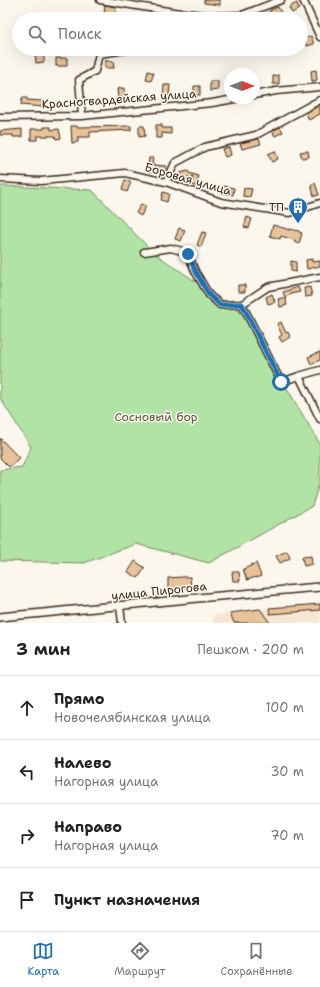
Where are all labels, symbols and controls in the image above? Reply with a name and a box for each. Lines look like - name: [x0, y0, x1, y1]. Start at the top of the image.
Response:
- search box: [12, 12, 308, 56]
- icon: search: [26, 23, 48, 45]
- text: Поиск: [58, 24, 102, 44]
- north arrow: [224, 68, 260, 104]
- street label: Красногвардейская улица: [41, 86, 197, 112]
- street label: Боровая улица: [143, 159, 234, 199]
- building icon: ТП: [287, 196, 309, 224]
- place label: ТП: [269, 199, 284, 215]
- route end: [179, 245, 197, 263]
- route start: [272, 373, 290, 391]
- park label: Сосновый бор: [114, 409, 198, 425]
- street label: улица Пирогова: [111, 578, 208, 604]
- text: 3 мин: [16, 638, 71, 660]
- text: Пешком · 200 m: [197, 641, 304, 658]
- text: Прямо: [54, 689, 104, 709]
- icon: ahead: [16, 697, 38, 719]
- text: 100 m: [265, 699, 304, 716]
- text: Новочелябинская улица: [54, 709, 210, 726]
- text: Налево: [54, 753, 112, 773]
- icon: left: [16, 761, 38, 783]
- text: 30 m: [270, 763, 304, 780]
- text: Нагорная улица: [54, 773, 158, 790]
- text: Направо: [54, 817, 122, 837]
- icon: right: [16, 825, 38, 847]
- text: 70 m: [270, 827, 304, 844]
- text: Нагорная улица: [54, 837, 158, 854]
- icon: arrive: [16, 889, 38, 911]
- text: Пункт назначения: [54, 890, 200, 910]
- tab: Карта: [28, 940, 59, 979]
- tab: Маршрут: [114, 940, 165, 979]
- tab: Сохранённые: [221, 940, 292, 979]

